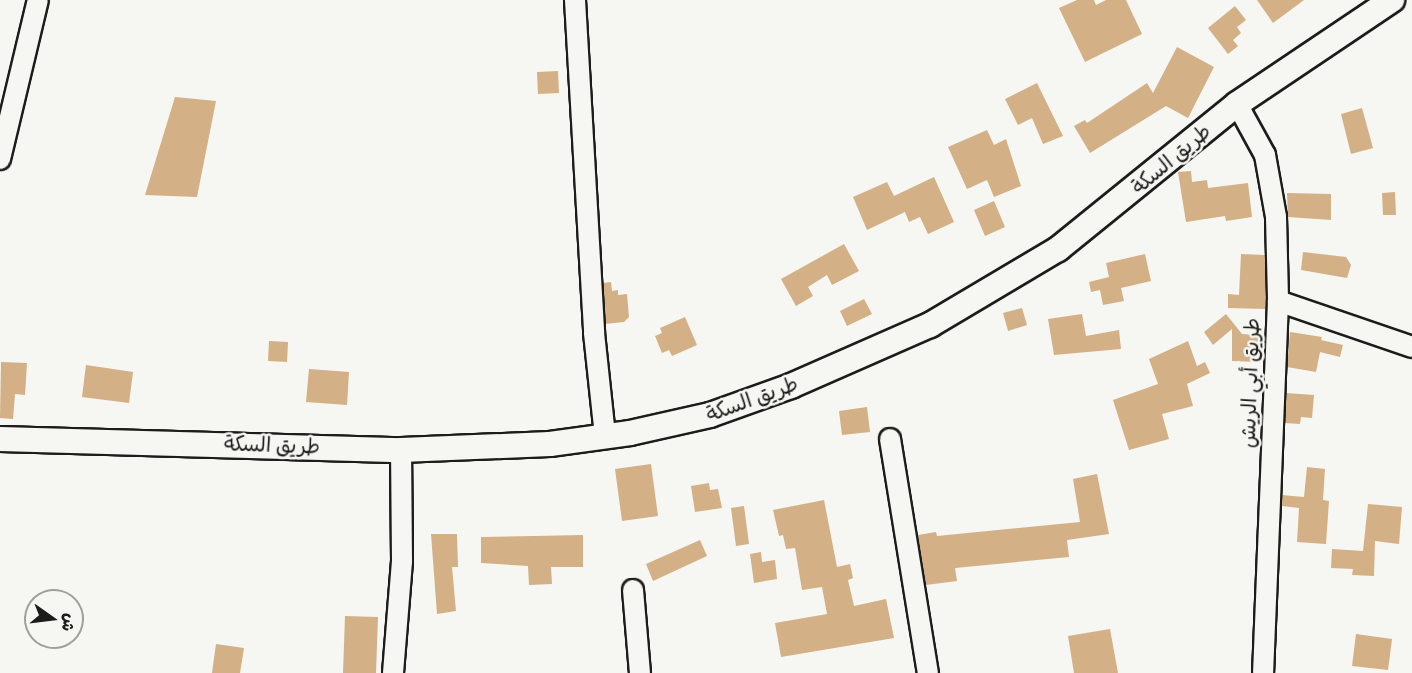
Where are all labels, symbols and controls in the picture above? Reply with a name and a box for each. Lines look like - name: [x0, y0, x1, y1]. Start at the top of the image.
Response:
- street label: طريق السكة: [1126, 118, 1216, 200]
- street label: طريق أبي الريش: [1235, 317, 1265, 449]
- street label: طريق السكة: [703, 371, 801, 427]
- street label: طريق السكة: [224, 431, 320, 459]
- north arrow: [24, 589, 84, 649]
- text: ش: [58, 612, 81, 634]

